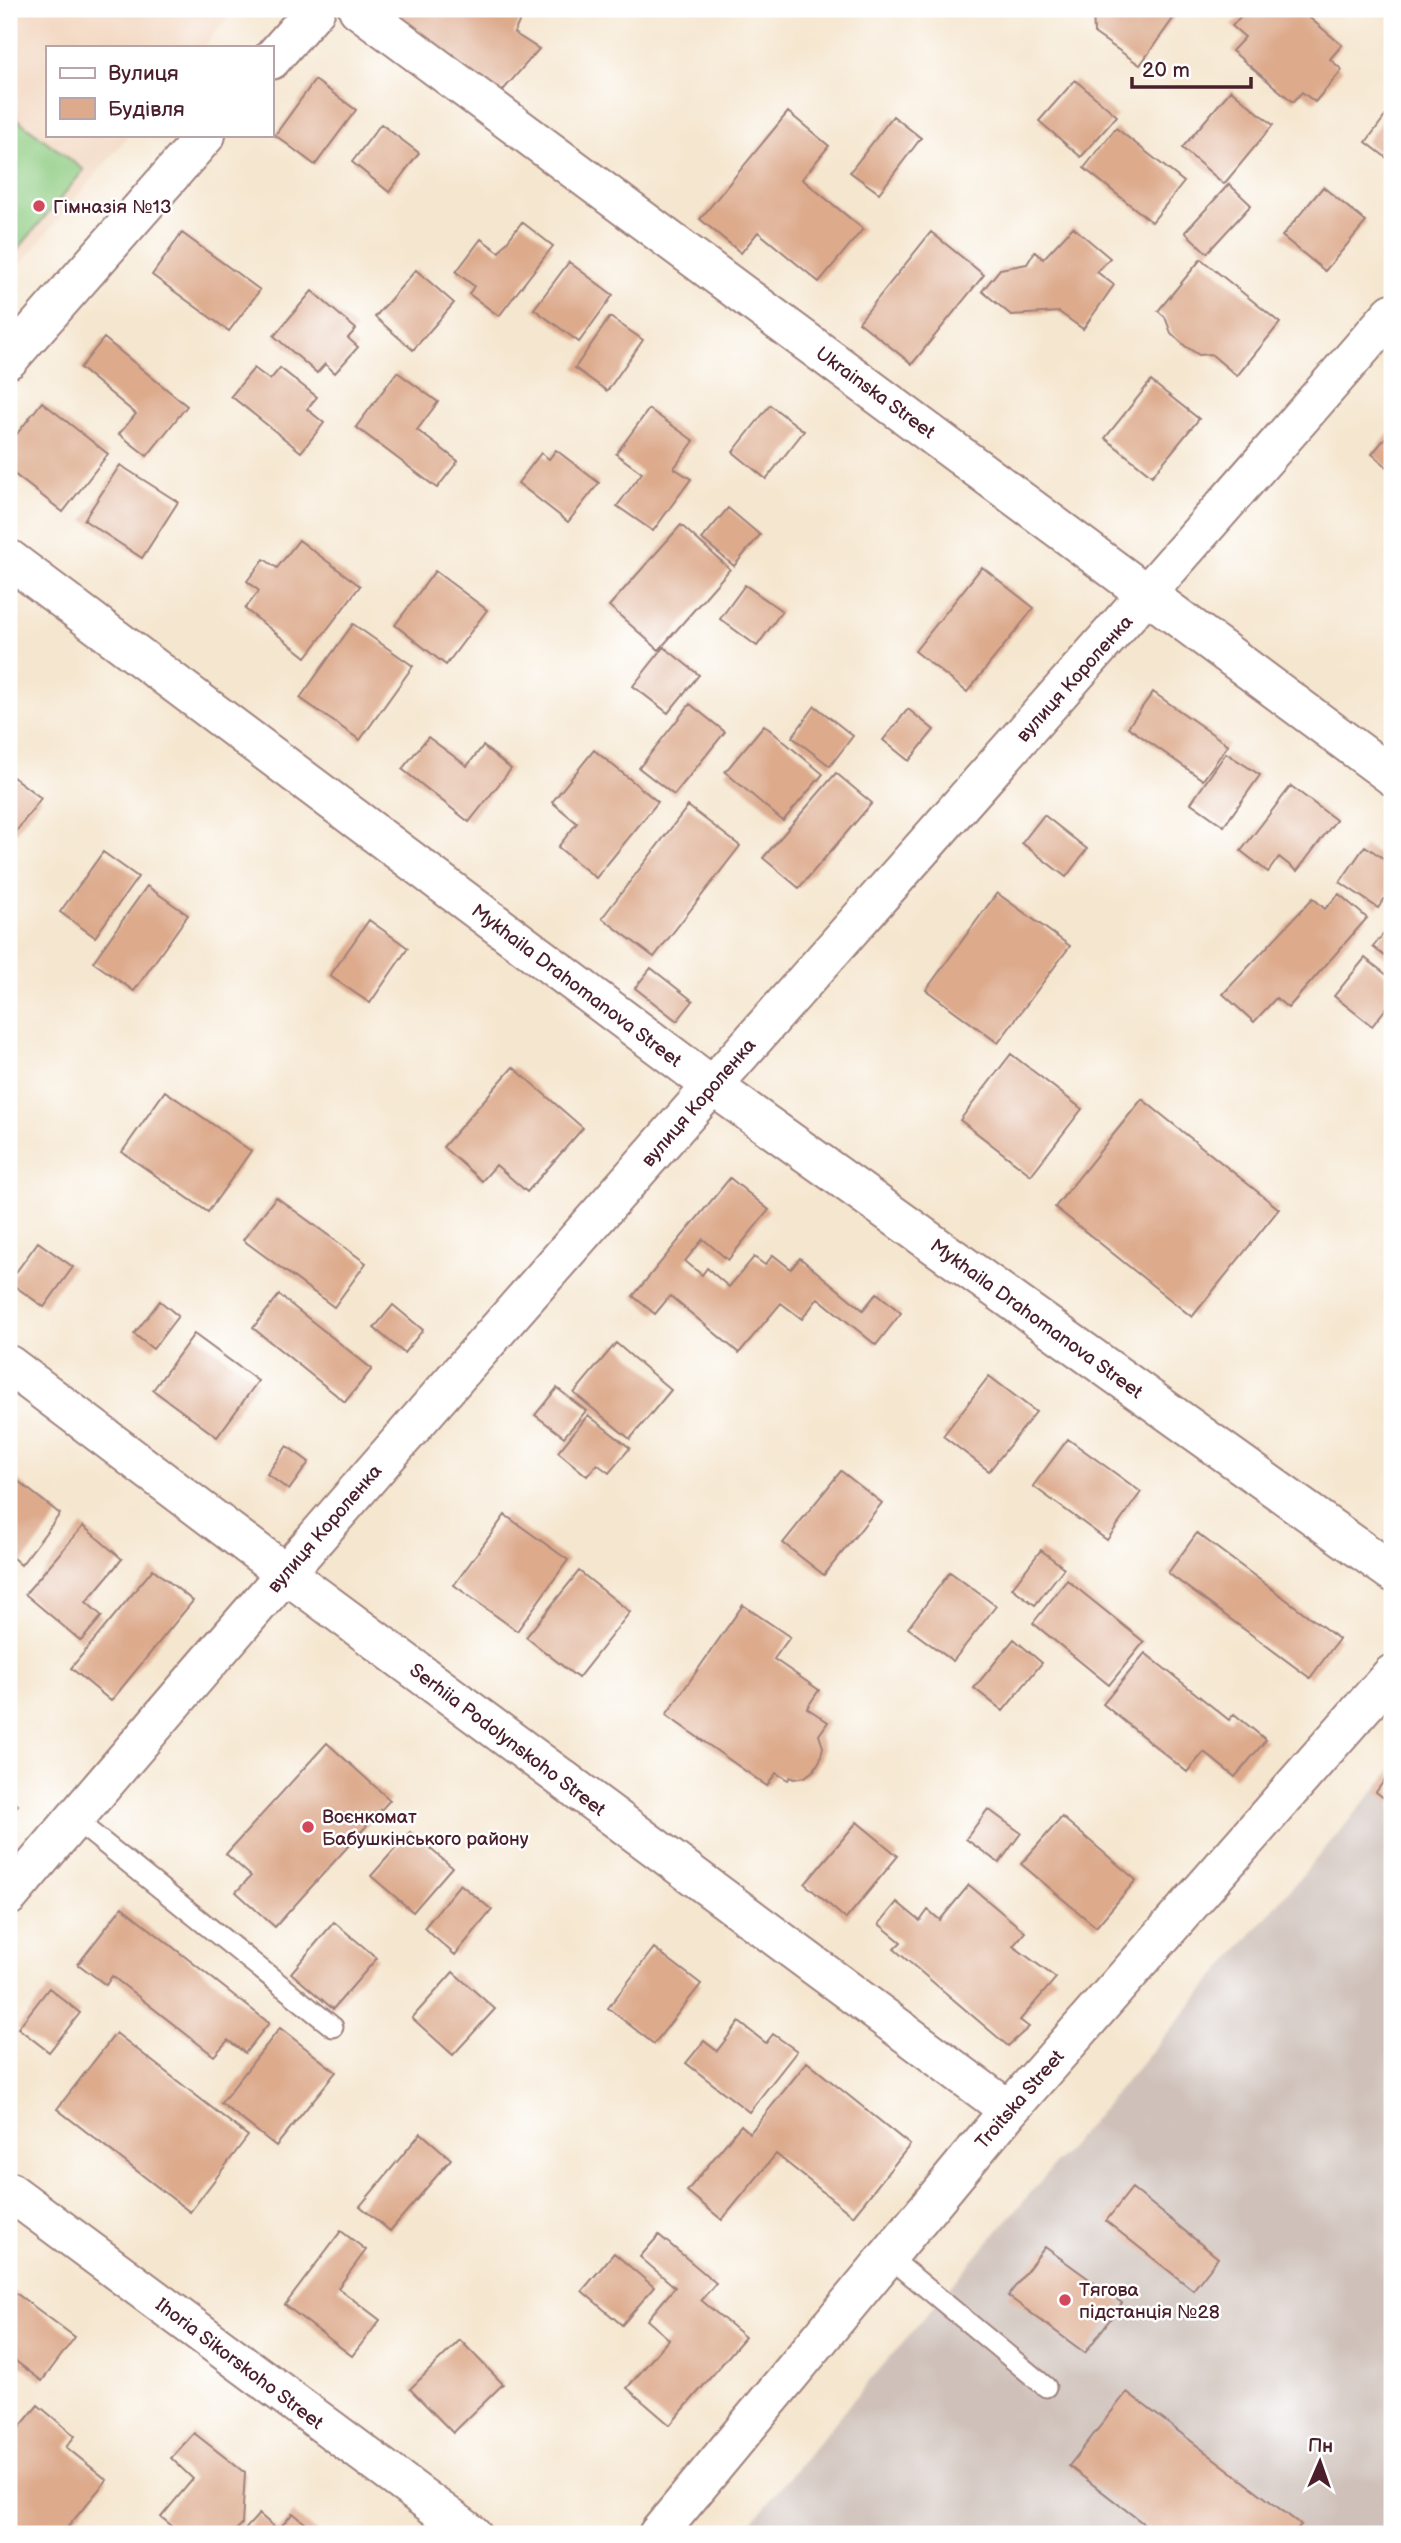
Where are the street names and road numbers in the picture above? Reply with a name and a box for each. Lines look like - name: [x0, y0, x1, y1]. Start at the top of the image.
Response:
- street label: Ukrainska Street: [811, 342, 939, 444]
- street label: вулиця Короленка: [1012, 611, 1138, 747]
- street label: Mykhaila Drahomanova Street: [467, 900, 686, 1073]
- street label: вулиця Короленка: [637, 1034, 761, 1172]
- street label: Mykhaila Drahomanova Street: [925, 1234, 1147, 1404]
- street label: вулиця Короленка: [263, 1460, 387, 1598]
- street label: Serhiia Podolynskoho Street: [405, 1659, 610, 1822]
- street label: Troitska Street: [971, 2046, 1070, 2154]
- street label: Ihoria Sikorskoho Street: [151, 2294, 328, 2435]

